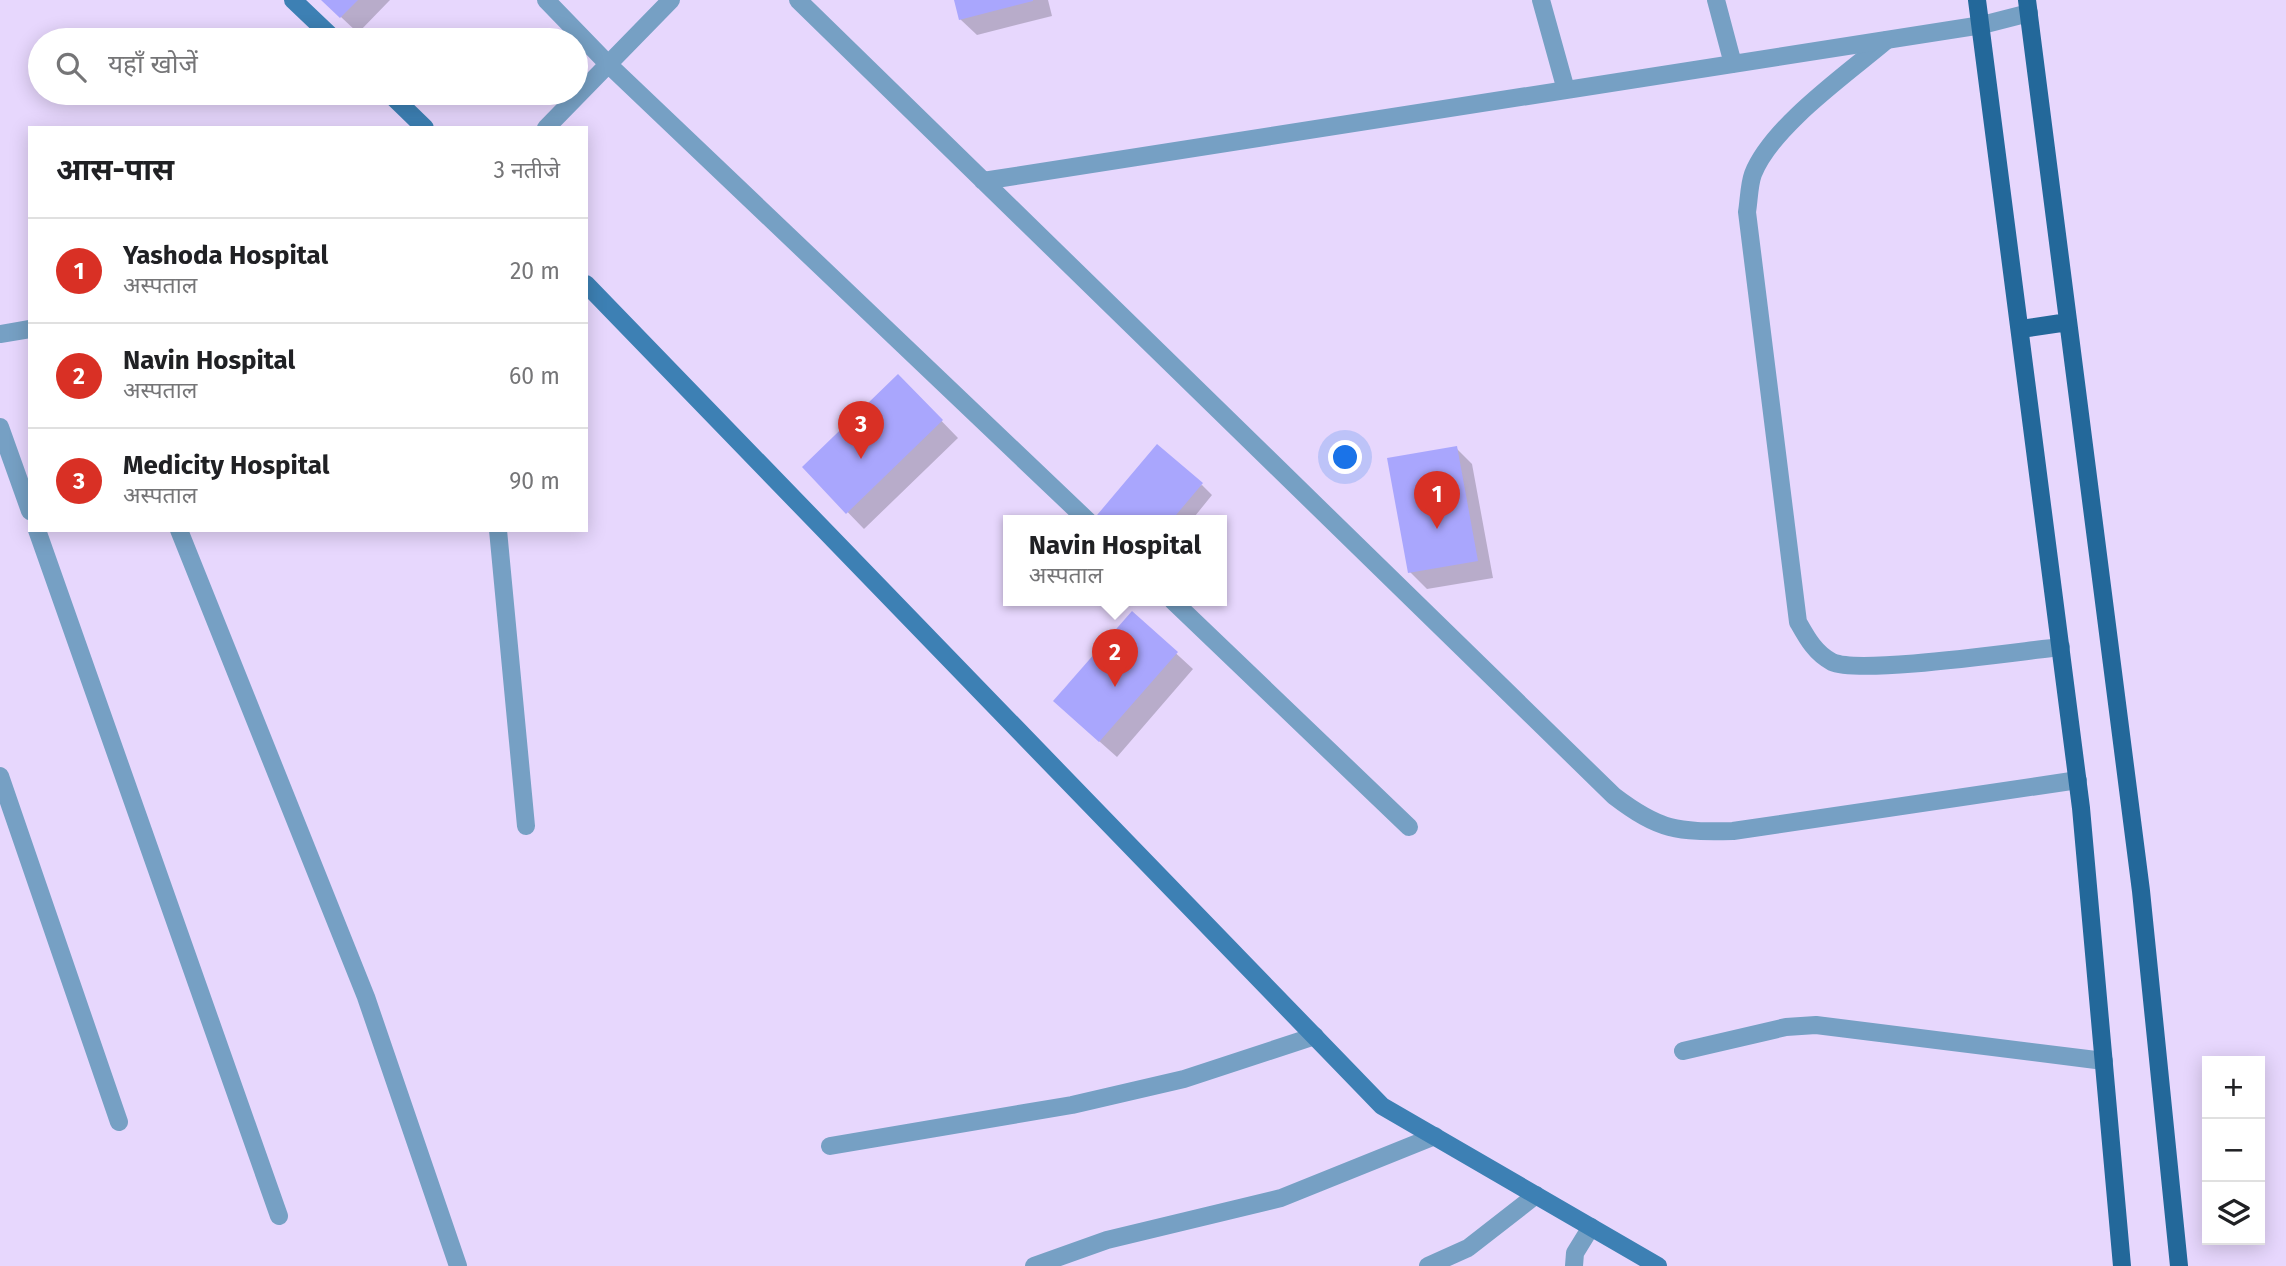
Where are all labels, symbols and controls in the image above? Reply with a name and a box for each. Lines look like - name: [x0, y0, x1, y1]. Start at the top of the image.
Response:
- search box: [28, 28, 588, 105]
- icon: search: [52, 48, 90, 86]
- text: यहाँ खोजें: [108, 49, 198, 80]
- text: आस-पास: [56, 152, 174, 188]
- text: 3 नतीजे: [494, 156, 560, 184]
- text: Yashoda Hospital: [123, 240, 328, 271]
- text: 1: [74, 257, 84, 285]
- text: 20 m: [510, 257, 560, 285]
- text: अस्पताल: [123, 271, 197, 299]
- text: Navin Hospital: [123, 345, 295, 376]
- text: 2: [73, 362, 85, 390]
- text: 60 m: [509, 362, 560, 390]
- text: अस्पताल: [123, 376, 197, 404]
- pin: 3: [838, 401, 884, 459]
- your location: [1328, 440, 1362, 474]
- text: Medicity Hospital: [123, 450, 329, 481]
- text: 3: [73, 467, 85, 495]
- text: 90 m: [509, 467, 560, 495]
- pin: 1: [1414, 471, 1460, 529]
- text: अस्पताल: [123, 481, 197, 509]
- popup: [1003, 515, 1227, 606]
- text: Navin Hospital: [1029, 530, 1201, 561]
- text: अस्पताल: [1029, 561, 1103, 589]
- pin: 2: [1092, 629, 1138, 687]
- map controls: [2202, 1056, 2265, 1245]
- button: +: [2202, 1056, 2265, 1119]
- button: −: [2202, 1119, 2265, 1182]
- button: layers: [2202, 1182, 2265, 1245]

